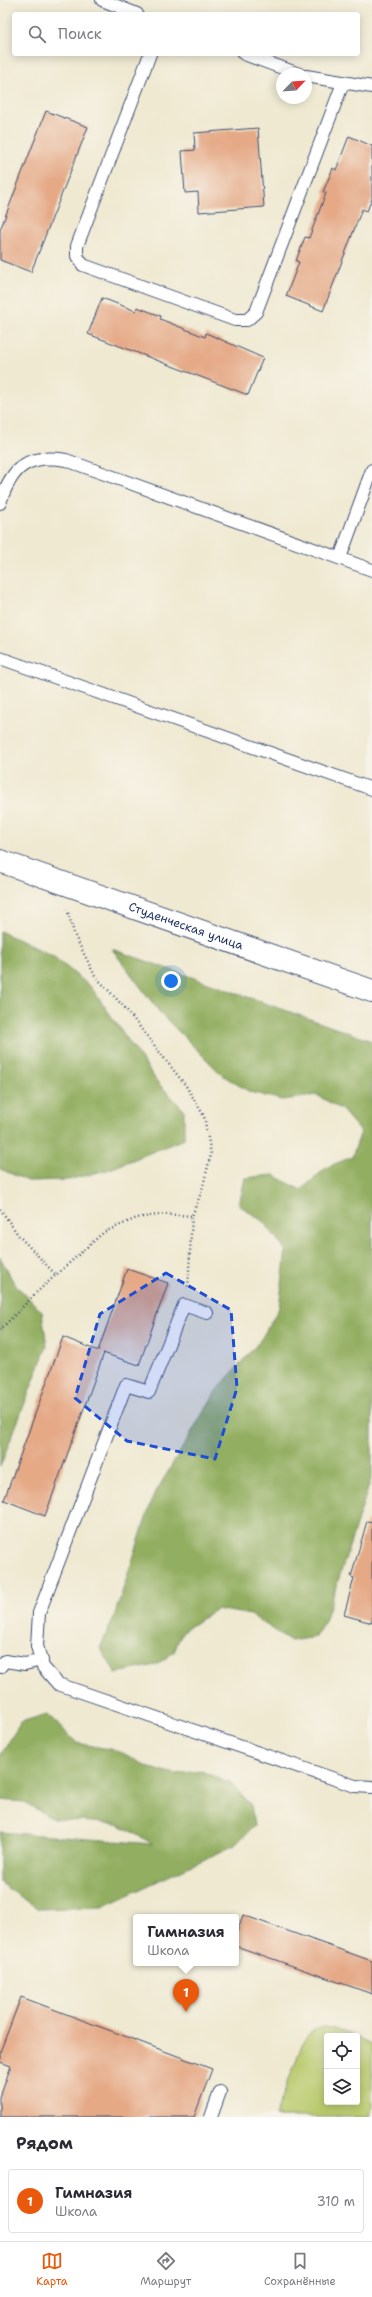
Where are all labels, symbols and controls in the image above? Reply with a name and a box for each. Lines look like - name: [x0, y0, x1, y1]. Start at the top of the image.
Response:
- search box: [12, 12, 360, 56]
- icon: search: [26, 23, 48, 45]
- text: Поиск: [58, 24, 102, 44]
- north arrow: [276, 68, 312, 104]
- street label: Студенческая улица: [126, 899, 246, 954]
- your location: [161, 971, 181, 991]
- popup: [133, 1914, 239, 1966]
- text: Гимназия: [147, 1922, 225, 1942]
- text: Школа: [147, 1942, 189, 1959]
- pin: 1: [173, 1979, 199, 2012]
- map controls: [324, 2033, 360, 2105]
- button: locate: [324, 2033, 360, 2069]
- button: layers: [324, 2069, 360, 2105]
- text: Рядом: [16, 2132, 73, 2154]
- text: Гимназия: [55, 2183, 132, 2203]
- text: 1: [27, 2193, 33, 2210]
- text: 310 m: [317, 2193, 355, 2210]
- text: Школа: [55, 2203, 97, 2220]
- tab: Карта: [36, 2250, 68, 2289]
- tab: Маршрут: [140, 2250, 191, 2289]
- tab: Сохранённые: [264, 2250, 336, 2289]

